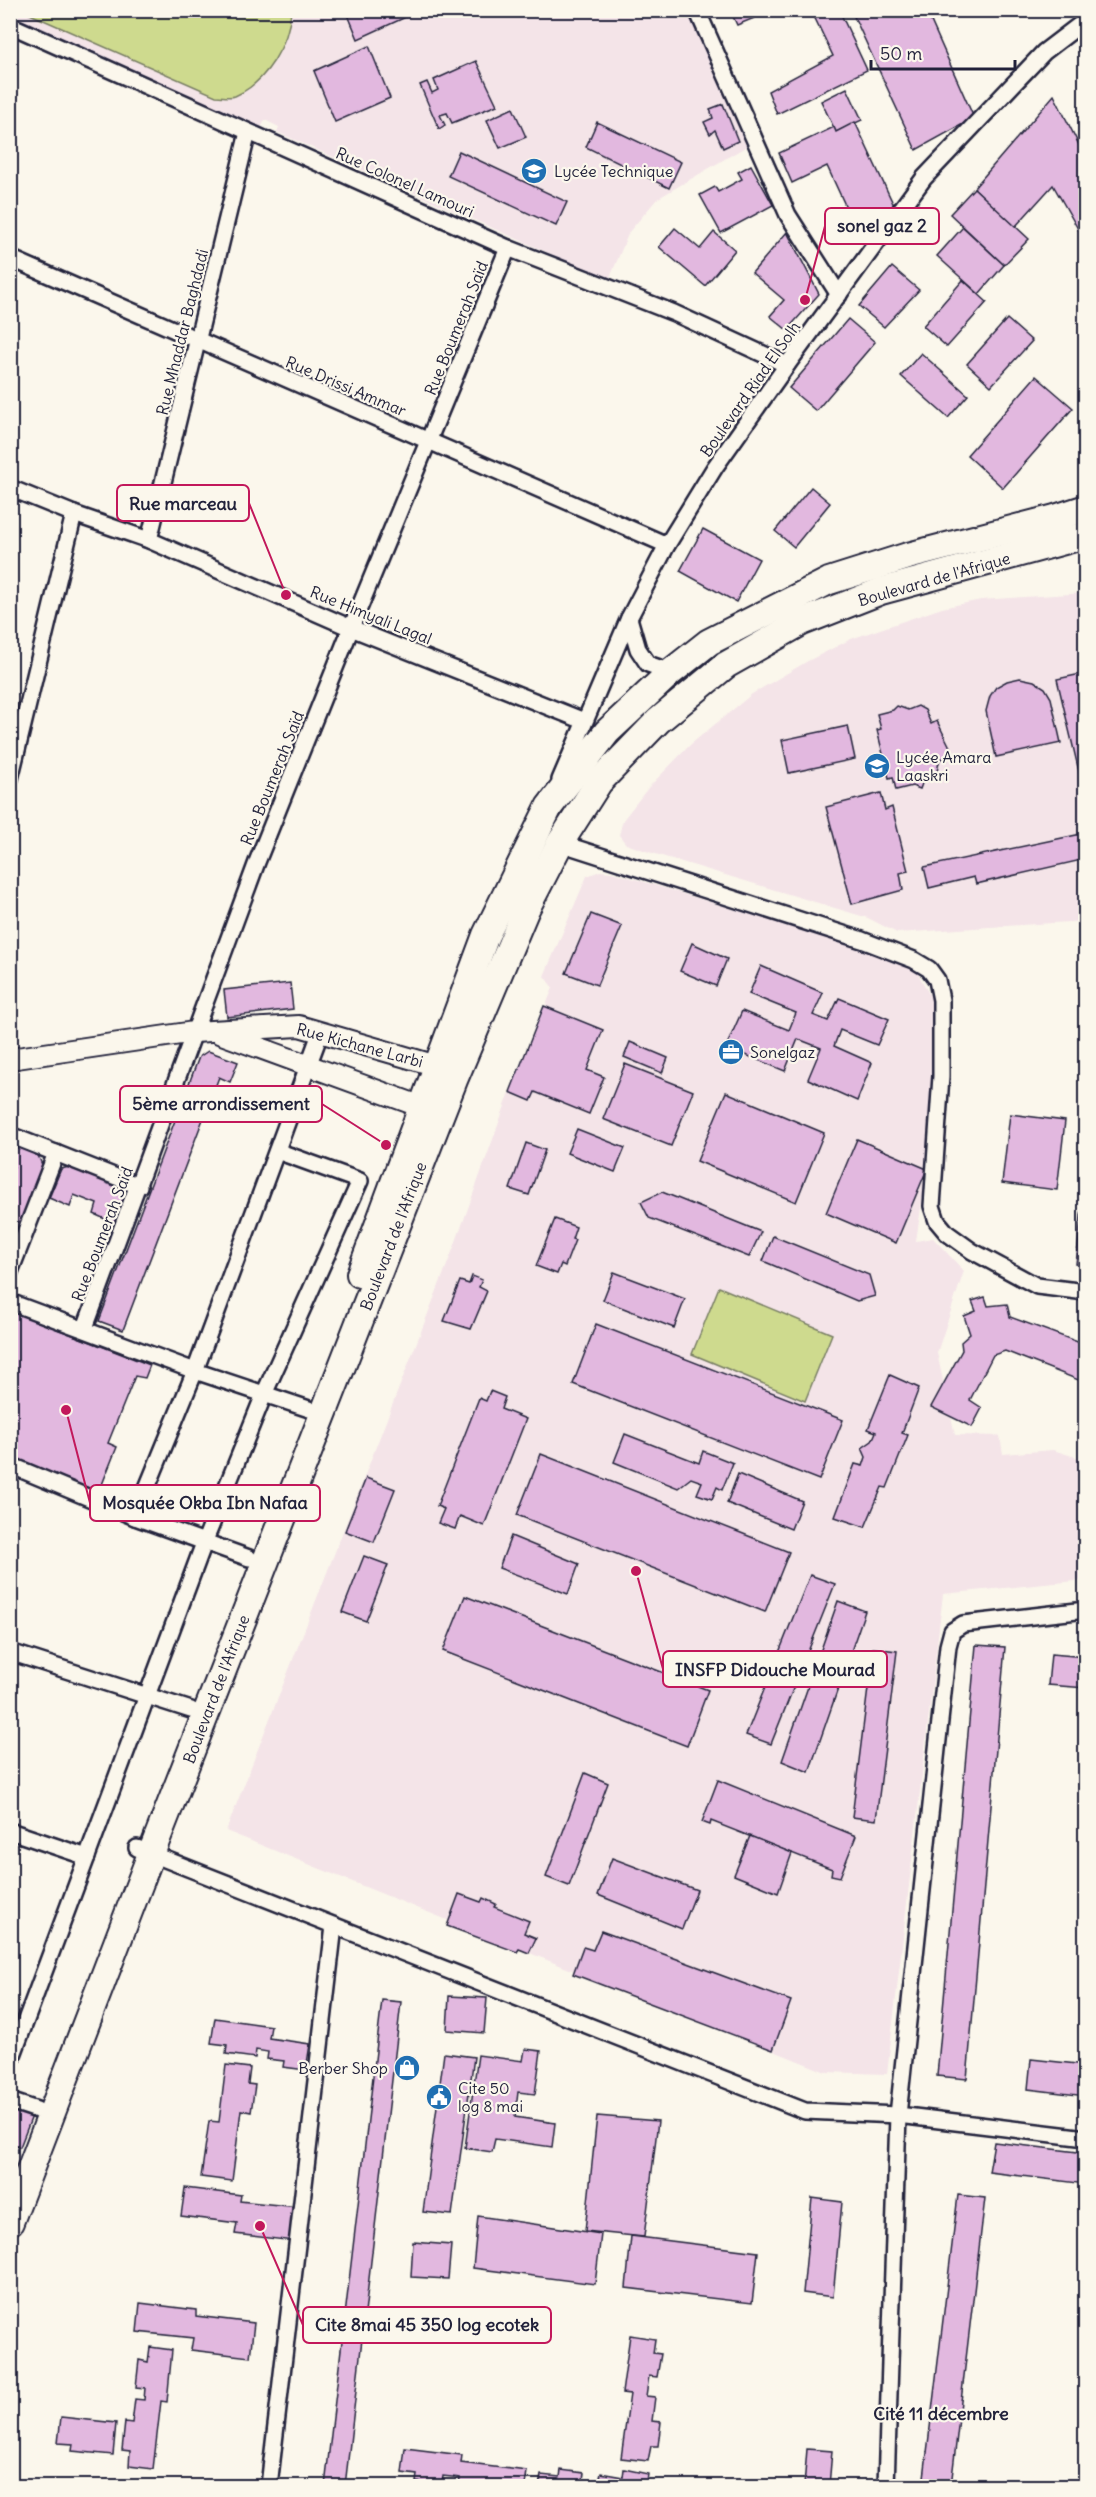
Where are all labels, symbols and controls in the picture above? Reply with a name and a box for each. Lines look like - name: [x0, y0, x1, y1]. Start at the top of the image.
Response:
- scale bar: [871, 33, 1015, 71]
- text: 50 m: [880, 42, 922, 65]
- street label: Rue Colonel Lamouri: [333, 143, 477, 221]
- school or university icon: Lycée Technique: [519, 156, 549, 186]
- place label: Lycée Technique: [554, 161, 673, 181]
- callout: sonel gaz 2: [825, 208, 939, 244]
- text: sonel gaz 2: [837, 214, 927, 237]
- street label: Rue Mhaddar Baghdadi: [152, 247, 212, 417]
- street label: Rue Boumerah Saïd: [420, 258, 492, 398]
- street label: Boulevard Riad El Solh: [696, 317, 804, 461]
- street label: Rue Drissi Ammar: [283, 352, 410, 421]
- callout: Rue marceau: [117, 485, 249, 521]
- text: Rue marceau: [129, 492, 238, 515]
- street label: Boulevard de l'Afrique: [856, 548, 1012, 610]
- street label: Rue Himyali Lagal: [307, 582, 435, 648]
- street label: Rue Boumerah Saïd: [236, 708, 308, 848]
- place label: Lycée Amara Laaskri: [896, 747, 991, 785]
- school or university icon: Lycée Amara Laaskri: [862, 751, 892, 781]
- street label: Rue Kichane Larbi: [295, 1018, 425, 1072]
- office icon: Sonelgaz: [716, 1037, 746, 1067]
- place label: Sonelgaz: [750, 1042, 815, 1062]
- callout: 5ème arrondissement: [120, 1086, 322, 1122]
- text: 5ème arrondissement: [132, 1092, 311, 1115]
- street label: Boulevard de l'Afrique: [355, 1159, 431, 1313]
- street label: Rue Boumerah Saïd: [67, 1164, 137, 1304]
- callout: Mosquée Okba Ibn Nafaa: [90, 1485, 320, 1521]
- text: Mosquée Okba Ibn Nafaa: [102, 1491, 308, 1514]
- street label: Boulevard de l'Afrique: [178, 1612, 254, 1766]
- callout: INSFP Didouche Mourad: [663, 1651, 887, 1687]
- text: INSFP Didouche Mourad: [675, 1658, 875, 1681]
- shop icon: Berber Shop: [392, 2053, 422, 2083]
- place label: Berber Shop: [298, 2058, 388, 2078]
- place label: Cite 50 log 8 mai: [458, 2078, 523, 2116]
- public building icon: Cite 50 log 8 mai: [424, 2082, 454, 2112]
- callout: Cite 8mai 45 350 log ecotek: [303, 2307, 551, 2343]
- text: Cite 8mai 45 350 log ecotek: [315, 2313, 539, 2336]
- district label: Cité 11 décembre: [873, 2402, 1009, 2425]

